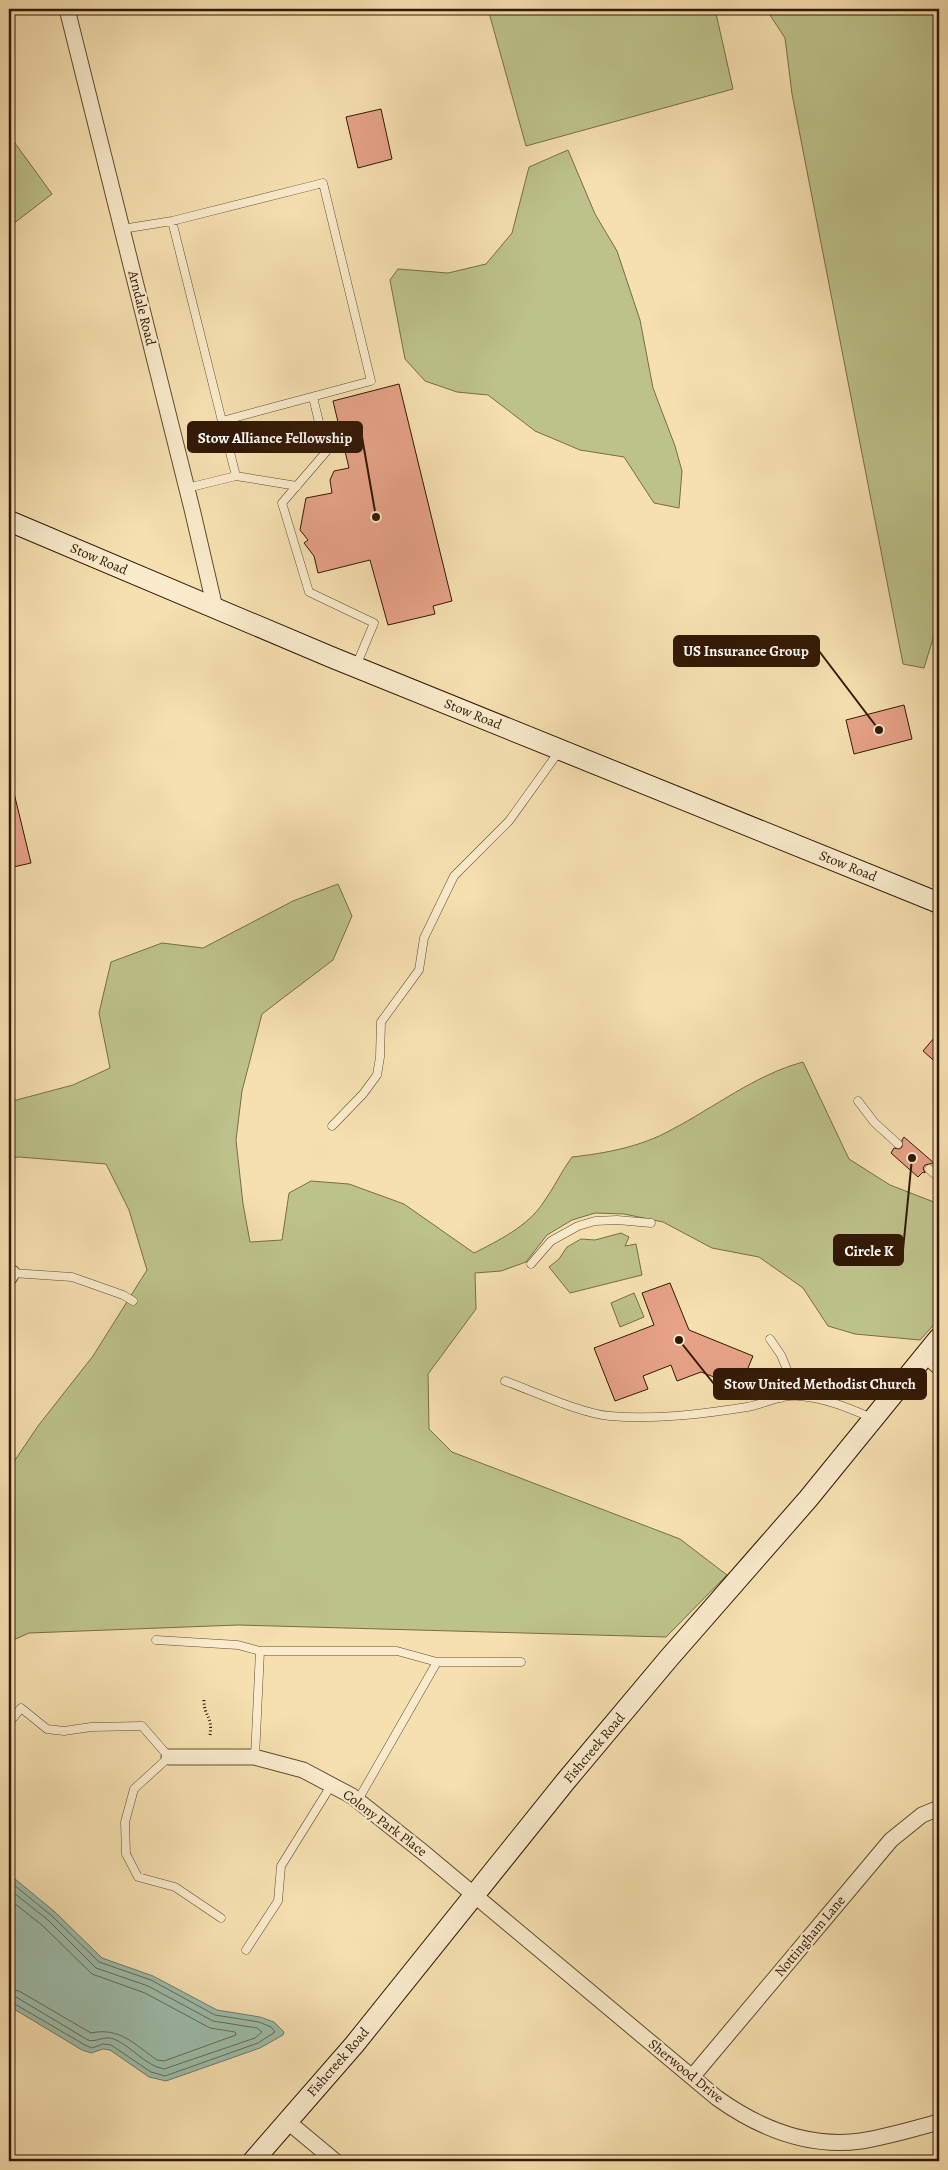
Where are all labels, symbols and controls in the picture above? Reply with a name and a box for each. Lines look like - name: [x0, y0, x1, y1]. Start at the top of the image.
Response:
- street label: Arndale Road: [123, 268, 161, 348]
- callout: Stow Alliance Fellowship: [188, 422, 362, 452]
- text: Stow Alliance Fellowship: [198, 428, 352, 448]
- street label: Stow Road: [67, 538, 131, 580]
- callout: US Insurance Group: [674, 636, 819, 666]
- text: US Insurance Group: [683, 641, 809, 661]
- street label: Stow Road: [441, 694, 505, 734]
- street label: Stow Road: [816, 846, 880, 886]
- callout: Circle K: [834, 1235, 903, 1265]
- text: Circle K: [844, 1241, 894, 1261]
- callout: Stow United Methodist Church: [714, 1369, 926, 1399]
- text: Stow United Methodist Church: [724, 1374, 916, 1394]
- street label: Fishcreek Road: [559, 1708, 629, 1787]
- street label: Colony Park Place: [339, 1785, 431, 1861]
- street label: Nottingham Lane: [770, 1891, 850, 1981]
- street label: Fishcreek Road: [302, 2023, 374, 2101]
- street label: Sherwood Drive: [644, 2035, 728, 2107]

